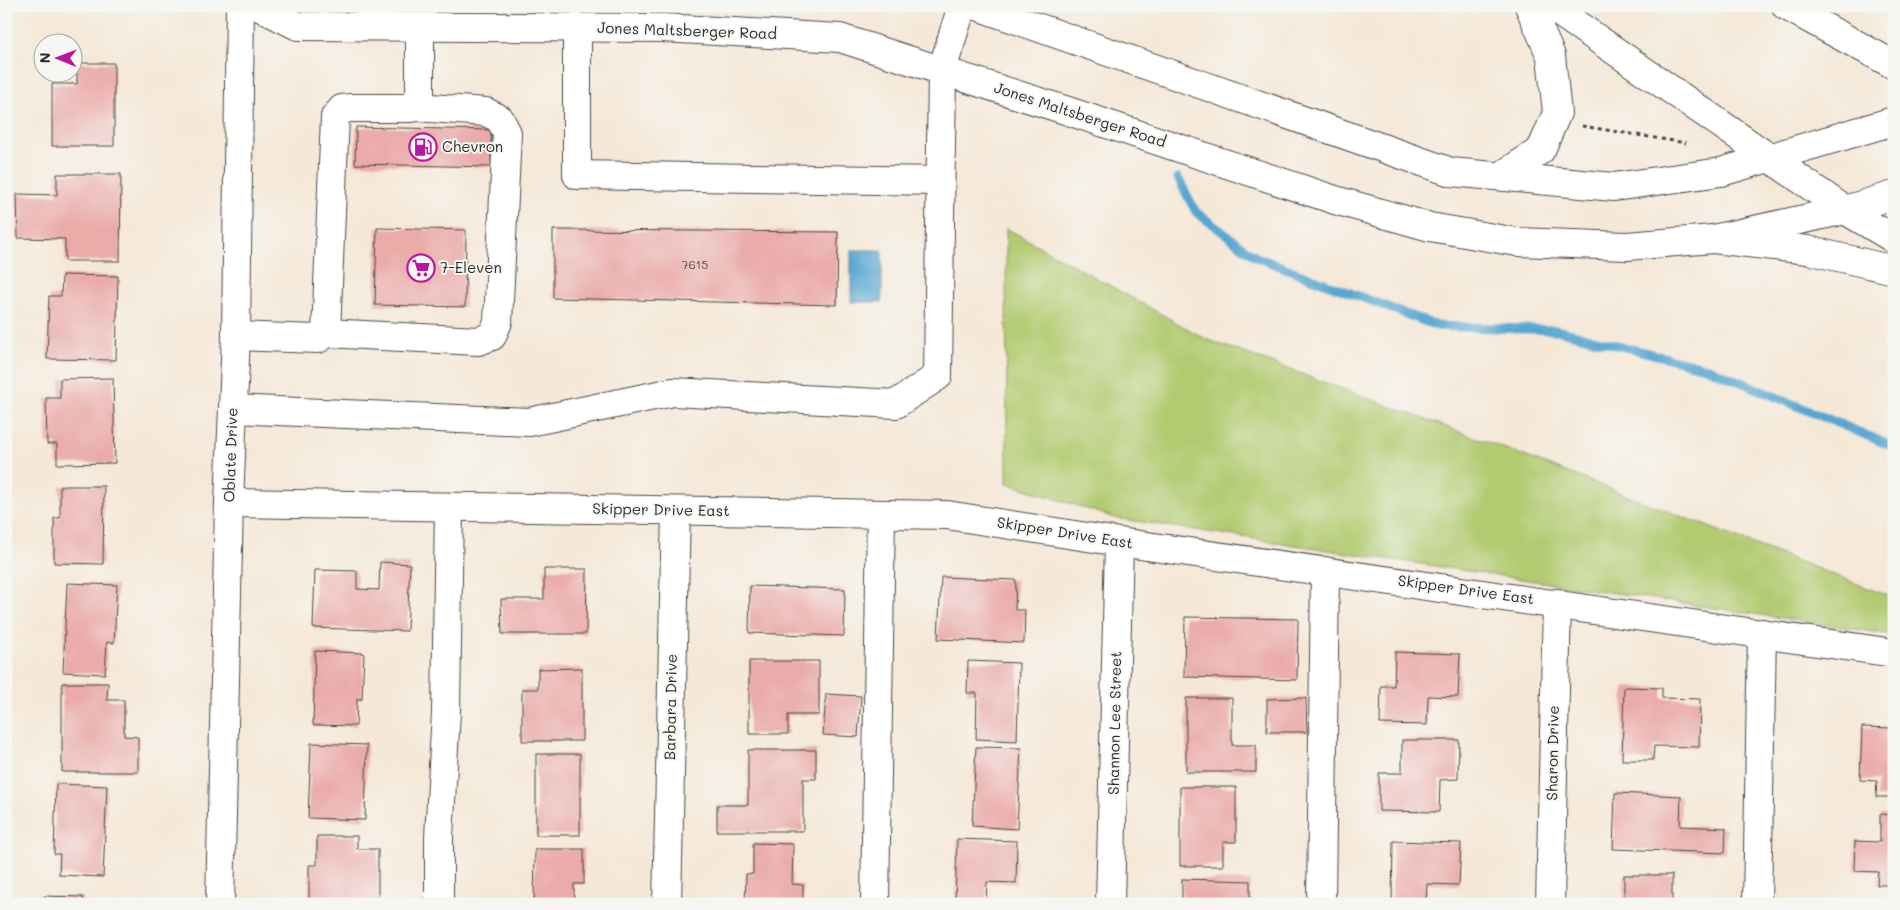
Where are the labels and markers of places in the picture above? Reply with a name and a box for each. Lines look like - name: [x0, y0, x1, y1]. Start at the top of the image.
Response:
- fuel station icon: Chevron: [408, 132, 438, 162]
- place label: Chevron: [442, 136, 503, 156]
- supermarket icon: 7-Eleven: [406, 253, 436, 283]
- place label: 7-Eleven: [440, 257, 502, 277]

